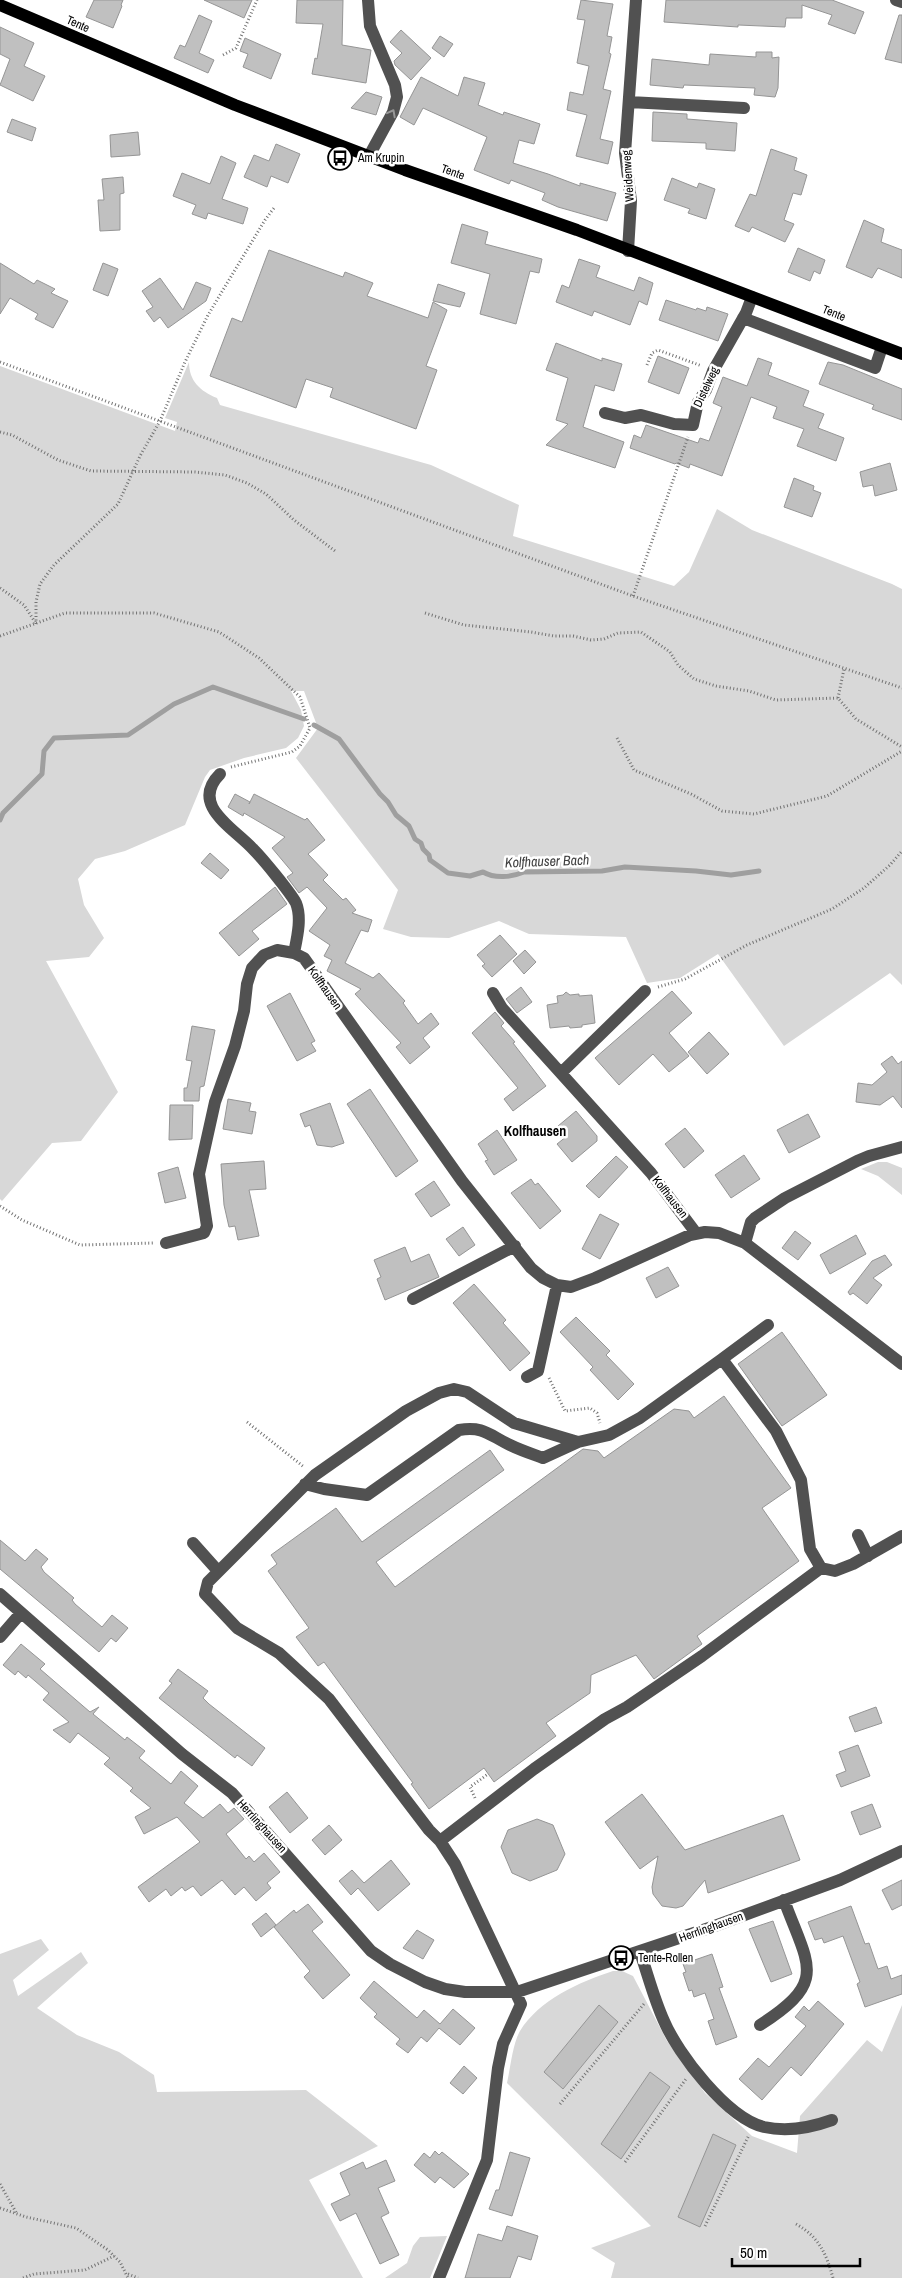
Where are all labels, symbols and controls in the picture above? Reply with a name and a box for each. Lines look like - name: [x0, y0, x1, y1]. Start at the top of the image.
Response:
- street label: Tente: [64, 12, 92, 36]
- one-way arrow: [386, 109, 396, 118]
- bus stop icon: Am Krupin: [327, 145, 353, 171]
- street label: Weidenweg: [618, 149, 638, 202]
- place label: Am Krupin: [357, 150, 405, 166]
- street label: Tente: [439, 160, 467, 184]
- street label: Tente: [820, 301, 848, 325]
- street label: Distelweg: [690, 364, 723, 410]
- water label: Kolfhauser Bach: [505, 851, 589, 871]
- street label: Kolfhausen: [304, 963, 346, 1013]
- district label: Kolfhausen: [504, 1122, 566, 1140]
- street label: Kolfhausen: [649, 1173, 691, 1221]
- street label: Herrlinghausen: [234, 1796, 290, 1856]
- street label: Herrlinghausen: [677, 1908, 745, 1946]
- bus stop icon: Tente-Rollen: [608, 1945, 634, 1971]
- place label: Tente-Rollen: [638, 1950, 693, 1966]
- scale bar: [732, 2236, 860, 2268]
- text: 50 m: [740, 2242, 767, 2263]

